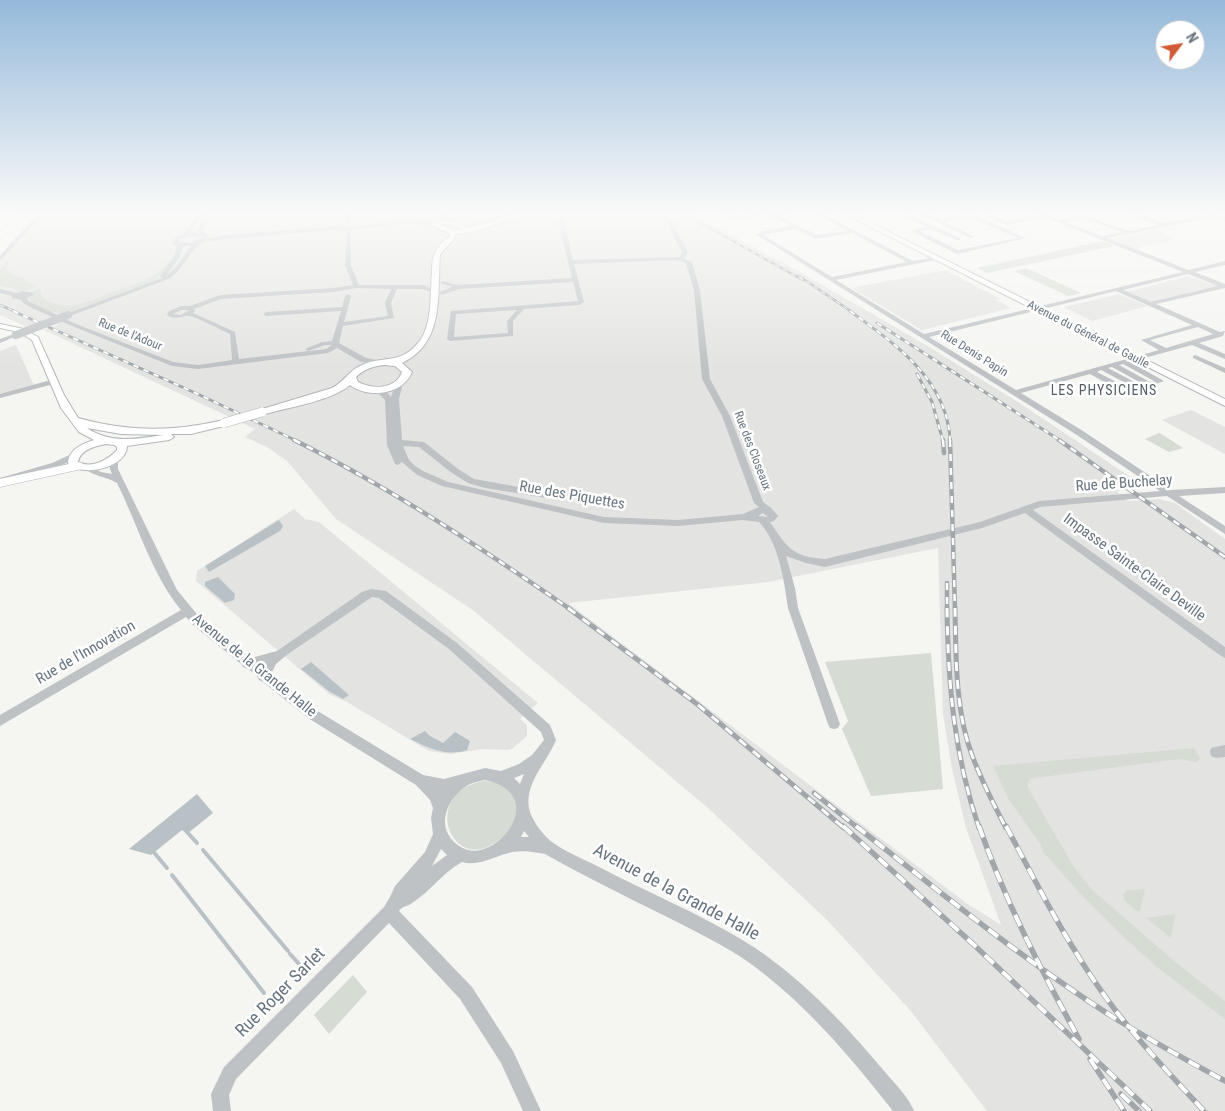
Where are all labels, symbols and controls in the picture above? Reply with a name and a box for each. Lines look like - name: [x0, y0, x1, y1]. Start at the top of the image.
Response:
- north arrow: [1155, 20, 1205, 70]
- text: N: [1183, 30, 1201, 46]
- street label: Avenue du Général de Gaulle: [1025, 298, 1151, 372]
- street label: Rue de l'Adour: [96, 316, 164, 354]
- street label: Rue Denis Papin: [938, 328, 1010, 380]
- district label: LES PHYSICIENS: [1049, 383, 1159, 399]
- street label: Rue des Closeaux: [730, 409, 774, 493]
- street label: Rue de Buchelay: [1075, 472, 1173, 496]
- street label: Rue des Piquettes: [518, 478, 626, 514]
- street label: Impasse Sainte-Claire Deville: [1059, 510, 1209, 626]
- street label: Avenue de la Grande Halle: [188, 610, 320, 722]
- street label: Rue de l'Innovation: [33, 617, 139, 689]
- street label: Avenue de la Grande Halle: [589, 840, 763, 946]
- street label: Rue Roger Sarlet: [232, 944, 330, 1042]

